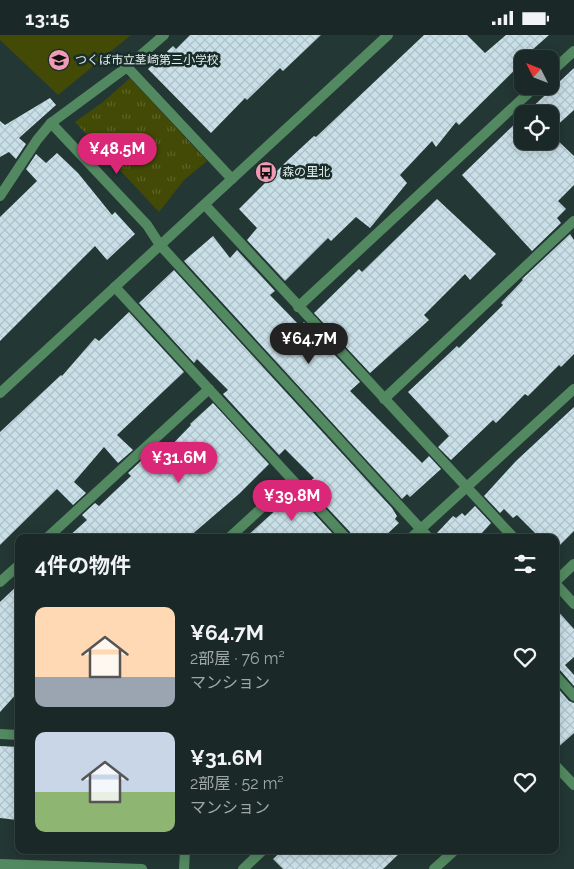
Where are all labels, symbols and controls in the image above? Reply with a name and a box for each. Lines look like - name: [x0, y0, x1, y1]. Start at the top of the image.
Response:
- text: 13:15: [25, 7, 70, 29]
- school or university icon: つくば市立茎崎第三小学校: [47, 48, 71, 72]
- north arrow: [514, 50, 559, 95]
- map controls: [514, 50, 559, 150]
- place label: つくば市立茎崎第三小学校: [75, 53, 219, 67]
- button: locate: [514, 105, 559, 150]
- pin: ¥48.5M: [76, 133, 158, 175]
- text: ¥48.5M: [89, 139, 145, 158]
- bus stop icon: 森の里北: [254, 160, 278, 184]
- place label: 森の里北: [282, 165, 330, 179]
- pin: ¥64.7M: [268, 323, 350, 365]
- text: ¥64.7M: [281, 329, 337, 348]
- pin: ¥31.6M: [138, 441, 220, 484]
- text: ¥31.6M: [151, 448, 207, 467]
- pin: ¥39.8M: [251, 479, 333, 522]
- text: ¥39.8M: [264, 486, 320, 505]
- icon: filters: [511, 550, 539, 578]
- text: 4件の物件: [35, 553, 131, 578]
- text: ¥64.7M: [190, 620, 264, 645]
- icon: home: [75, 627, 135, 687]
- icon: heart: [511, 643, 539, 671]
- text: 2部屋 · 76 m²: [190, 649, 285, 668]
- text: マンション: [190, 673, 270, 692]
- text: ¥31.6M: [190, 745, 263, 770]
- icon: home: [75, 752, 135, 812]
- icon: heart: [511, 768, 539, 796]
- text: 2部屋 · 52 m²: [190, 774, 284, 793]
- text: マンション: [190, 798, 270, 817]

